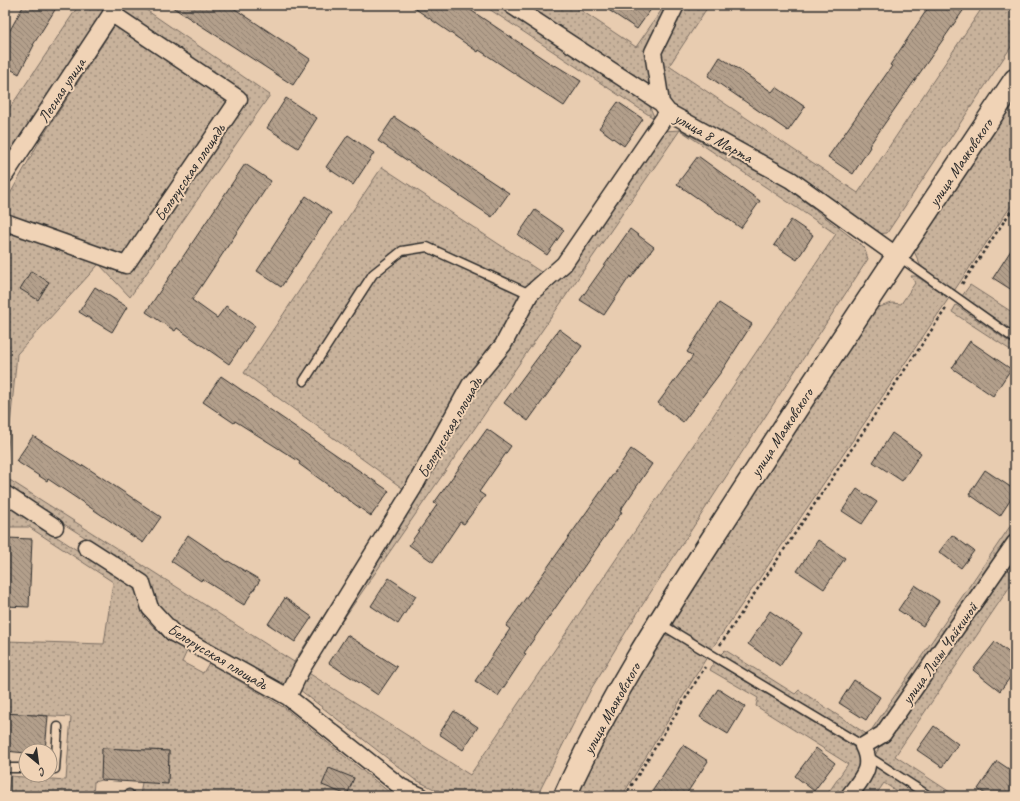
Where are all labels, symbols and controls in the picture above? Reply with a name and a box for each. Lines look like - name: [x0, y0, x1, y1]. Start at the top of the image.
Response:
- street label: Лесная улица: [34, 53, 91, 127]
- street label: улица 8 Марта: [670, 108, 758, 168]
- street label: улица Маяковского: [924, 113, 999, 211]
- street label: Белорусская площадь: [150, 119, 230, 225]
- street label: Белорусская площадь: [413, 373, 487, 482]
- street label: улица Маяковского: [745, 383, 819, 481]
- street label: улица Лизы Чайкиной: [897, 598, 983, 709]
- street label: Белорусская площадь: [164, 619, 272, 695]
- street label: улица Маяковского: [578, 657, 646, 759]
- north arrow: [18, 743, 58, 783]
- text: С: [36, 764, 49, 780]

